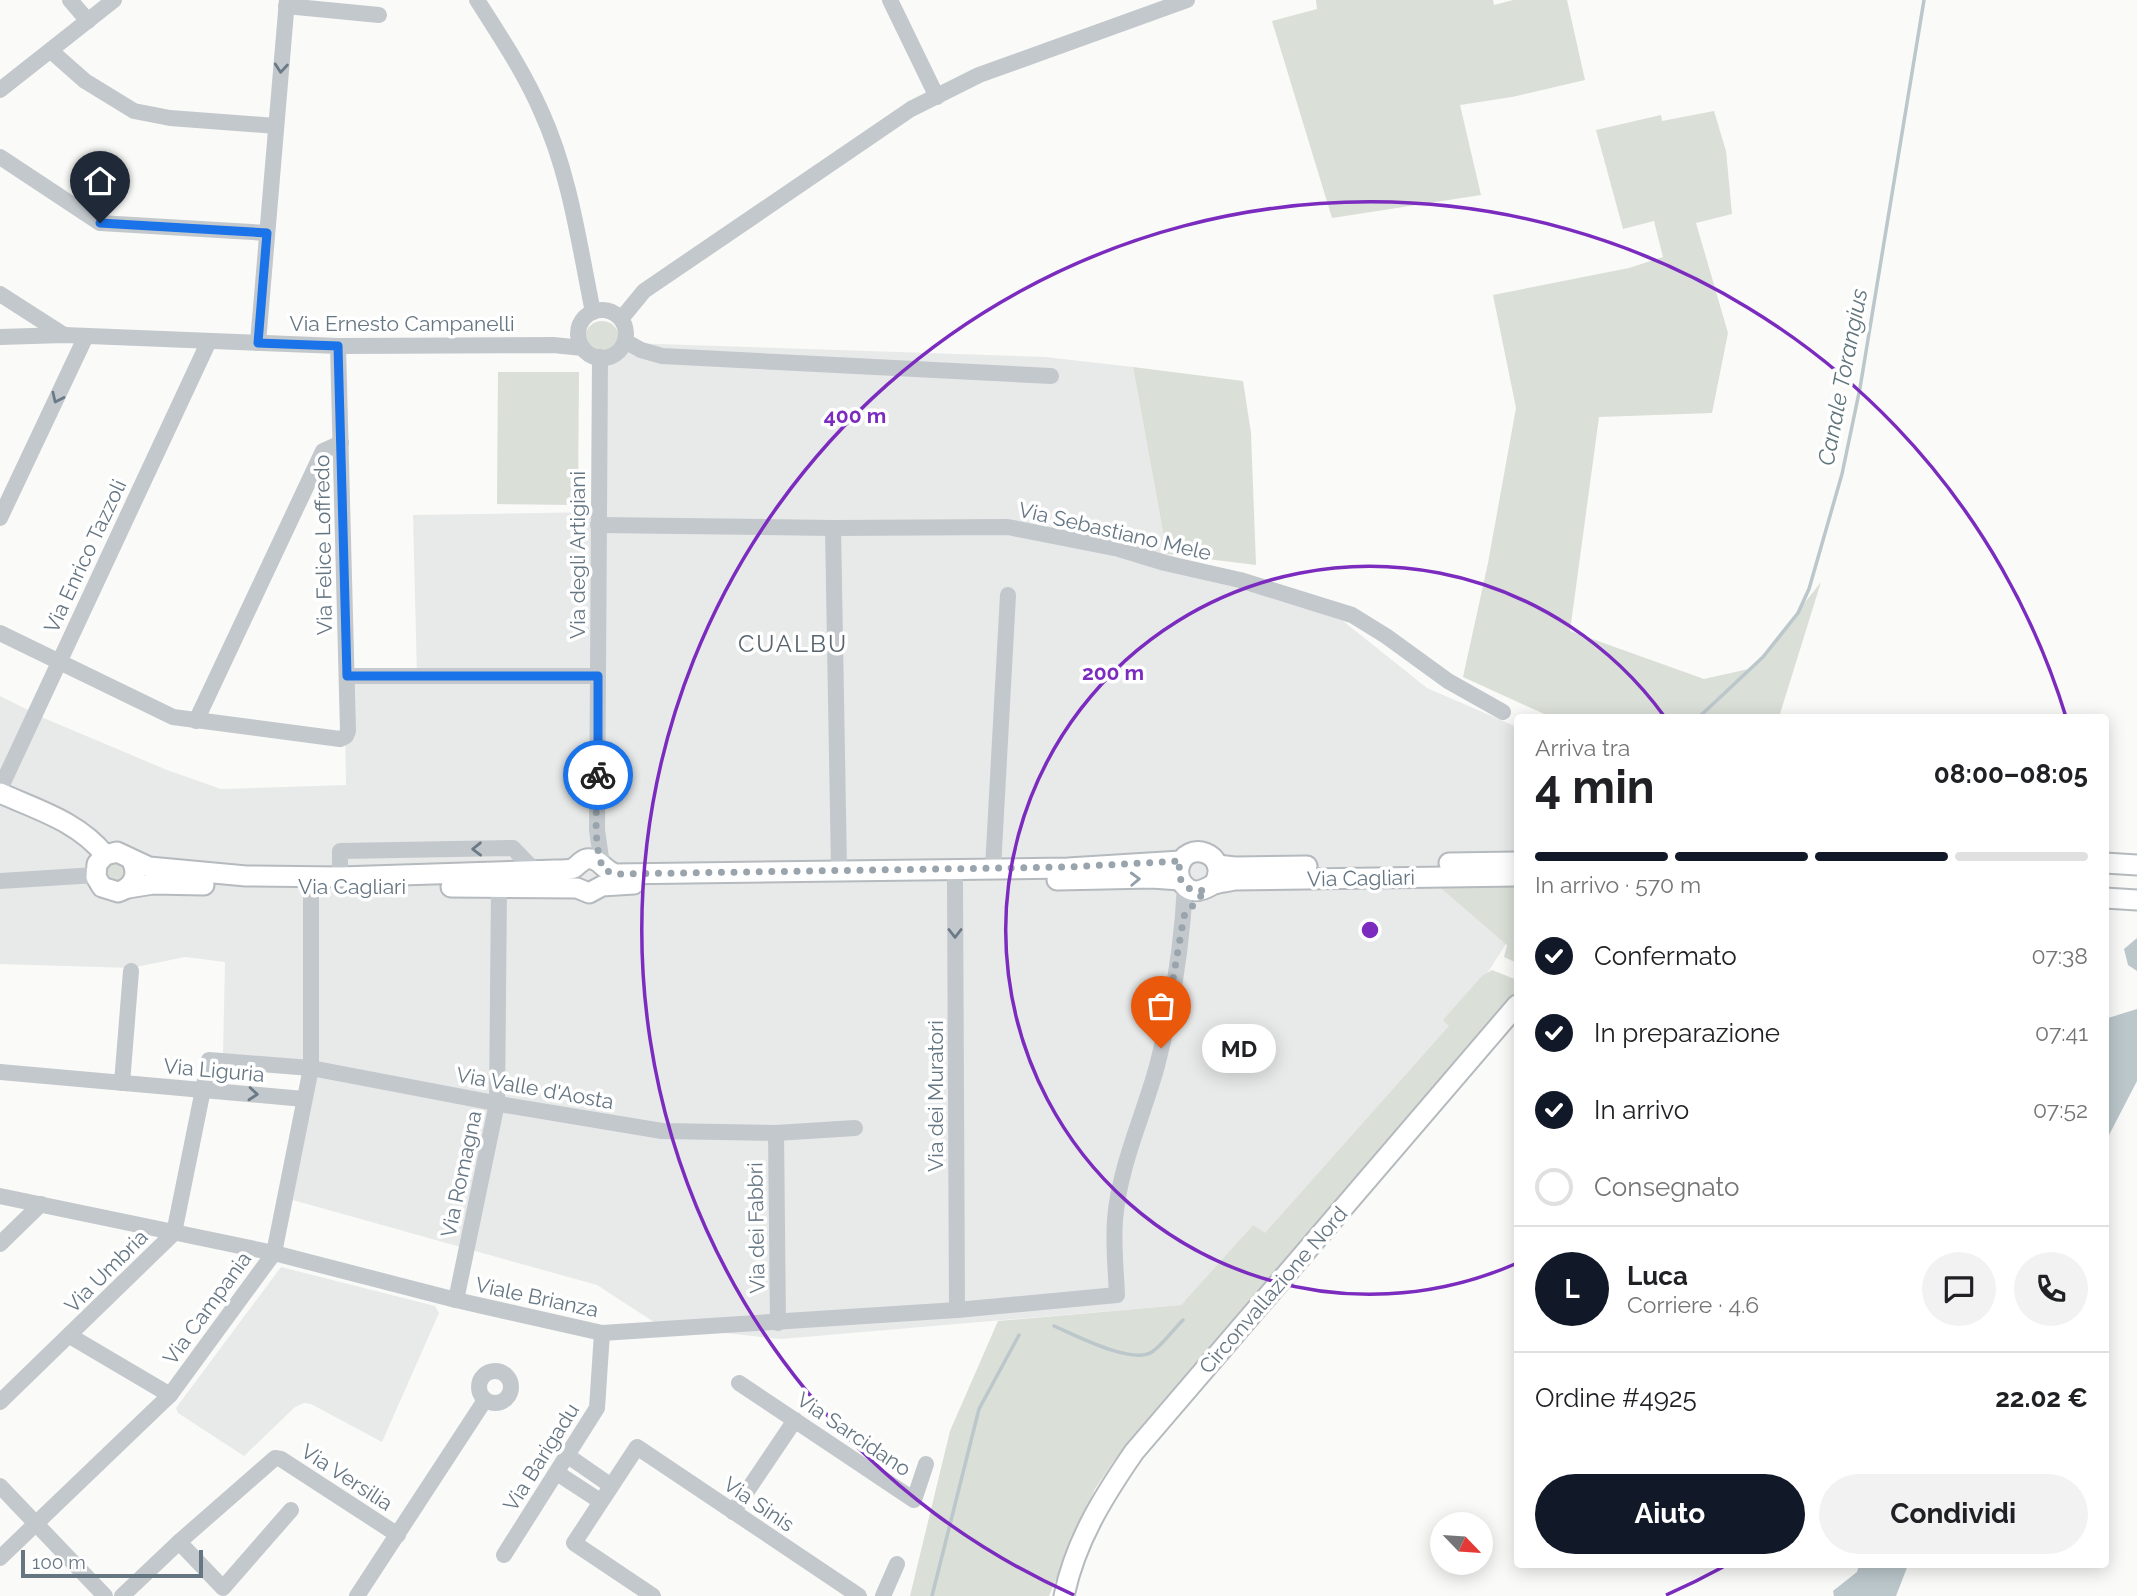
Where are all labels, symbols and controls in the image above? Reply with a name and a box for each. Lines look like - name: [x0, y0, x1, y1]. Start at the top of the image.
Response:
- one-way arrow: [274, 63, 289, 74]
- pin: [70, 151, 130, 223]
- icon: home: [81, 162, 119, 200]
- water label: Canale Torangius: [1812, 286, 1872, 468]
- street label: Via Ernesto Campanelli: [289, 311, 515, 336]
- one-way arrow: [51, 390, 65, 403]
- text: 400 m: [824, 403, 886, 428]
- street label: Via Felice Loffredo: [309, 455, 337, 635]
- street label: Via degli Artigiani: [565, 471, 590, 639]
- street label: Via Enrico Tazzoli: [38, 475, 132, 637]
- street label: Via Sebastiano Mele: [1016, 497, 1214, 565]
- district label: CUALBU: [738, 629, 848, 658]
- text: 200 m: [1082, 660, 1144, 685]
- text: Arriva tra: [1535, 734, 1630, 761]
- courier: [563, 740, 633, 810]
- icon: bike: [579, 756, 617, 794]
- text: 08:00–08:05: [1934, 759, 2088, 789]
- text: 4 min: [1535, 760, 1655, 814]
- one-way arrow: [471, 841, 482, 857]
- street label: Via Cagliari: [1307, 865, 1415, 891]
- one-way arrow: [1131, 871, 1141, 887]
- text: In arrivo · 570 m: [1535, 871, 1701, 898]
- street label: Via Cagliari: [298, 874, 406, 899]
- centre of rings: [1358, 918, 1382, 942]
- one-way arrow: [947, 928, 963, 939]
- icon: check: [1535, 937, 1573, 975]
- text: Confermato: [1594, 941, 1737, 971]
- text: 07:38: [2032, 942, 2088, 969]
- pin: [1131, 976, 1191, 1048]
- icon: bag: [1142, 987, 1180, 1025]
- icon: check: [1535, 1014, 1573, 1052]
- text: In preparazione: [1594, 1018, 1780, 1048]
- text: 07:41: [2035, 1019, 2088, 1046]
- street label: Via dei Muratori: [923, 1020, 948, 1172]
- callout: MD: [1203, 1024, 1276, 1072]
- text: MD: [1221, 1035, 1257, 1062]
- street label: Via Liguria: [162, 1053, 266, 1087]
- street label: Via Valle d'Aosta: [454, 1062, 616, 1114]
- one-way arrow: [248, 1086, 259, 1101]
- icon: check: [1535, 1091, 1573, 1129]
- text: In arrivo: [1594, 1095, 1689, 1125]
- text: 07:52: [2033, 1096, 2088, 1123]
- street label: Via Romagna: [435, 1108, 487, 1240]
- street label: Via dei Fabbri: [742, 1162, 770, 1294]
- text: Consegnato: [1594, 1172, 1740, 1202]
- street label: Circonvallazione Nord: [1194, 1201, 1352, 1379]
- street label: Via Umbria: [59, 1224, 153, 1318]
- street label: Via Campania: [158, 1247, 256, 1369]
- button: chat: [1922, 1252, 1996, 1326]
- button: phone: [2014, 1252, 2088, 1326]
- text: Luca: [1627, 1261, 1688, 1291]
- street label: Viale Brianza: [473, 1272, 601, 1322]
- text: L: [1564, 1274, 1580, 1304]
- text: Corriere · 4.6: [1627, 1291, 1759, 1318]
- text: Ordine #4925: [1535, 1383, 1697, 1413]
- text: 22.02 €: [1995, 1383, 2088, 1413]
- street label: Via Sarcidano: [792, 1387, 916, 1481]
- street label: Via Barigadu: [498, 1398, 584, 1516]
- street label: Via Versilia: [297, 1438, 397, 1516]
- street label: Via Sinis: [719, 1471, 799, 1537]
- button: Aiuto: [1535, 1474, 1805, 1554]
- button: Condividi: [1819, 1474, 2088, 1554]
- north arrow: [1430, 1512, 1493, 1575]
- map controls: [1430, 1512, 1493, 1575]
- scale bar: [21, 1547, 203, 1579]
- text: 100 m: [32, 1551, 86, 1573]

